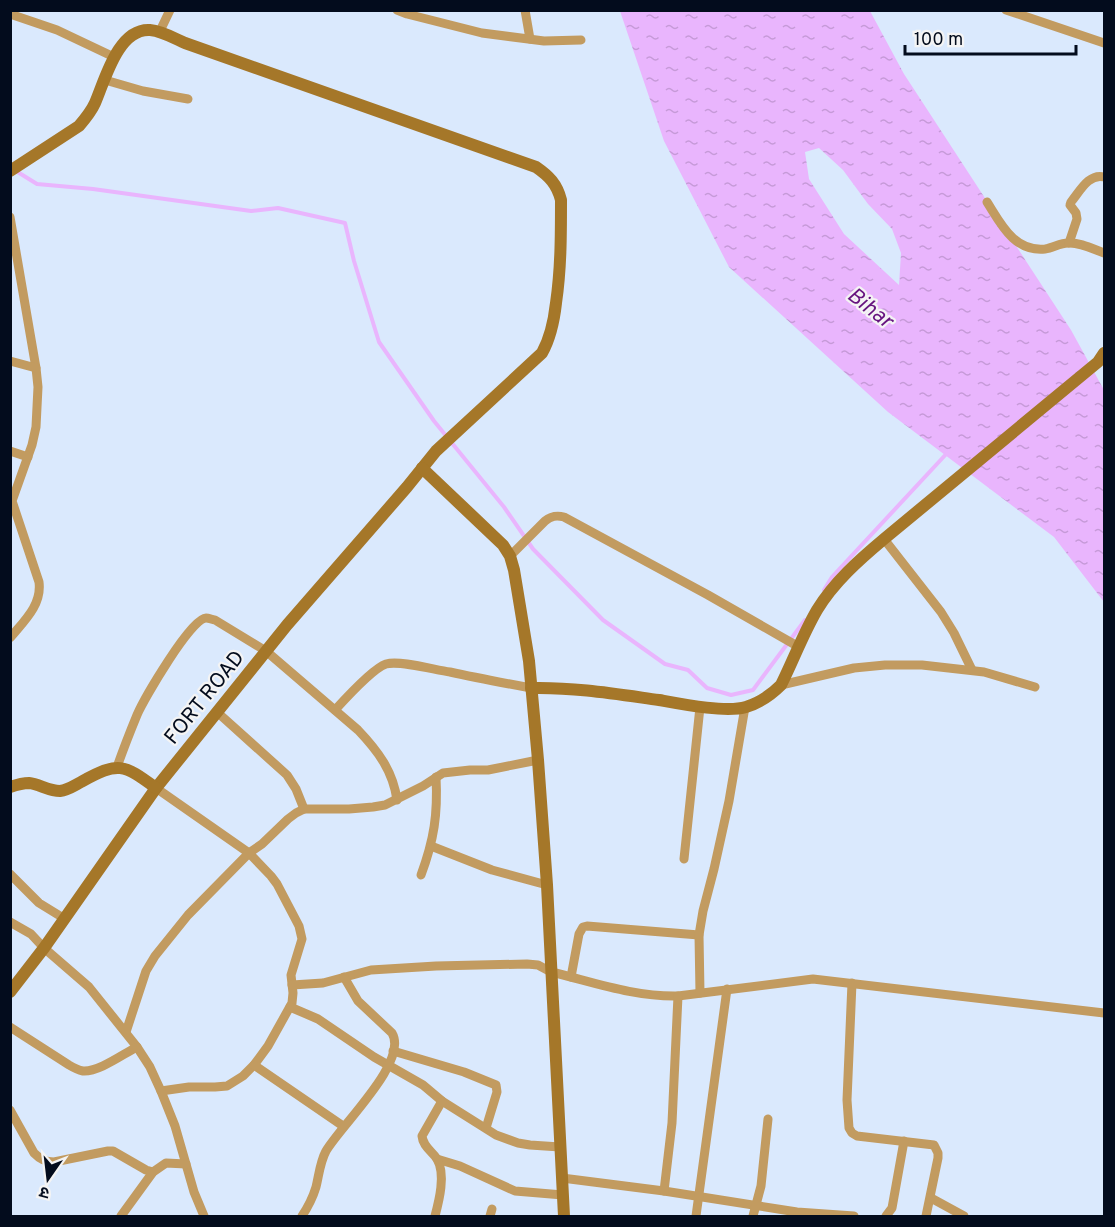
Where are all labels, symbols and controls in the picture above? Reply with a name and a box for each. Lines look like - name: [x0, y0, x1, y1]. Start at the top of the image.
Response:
- scale bar: [905, 18, 1076, 56]
- text: 100 m: [914, 29, 963, 52]
- water label: Bihar: [841, 283, 899, 336]
- street label: FORT ROAD: [159, 645, 251, 751]
- north arrow: [18, 1149, 78, 1209]
- text: उ: [37, 1181, 52, 1202]

